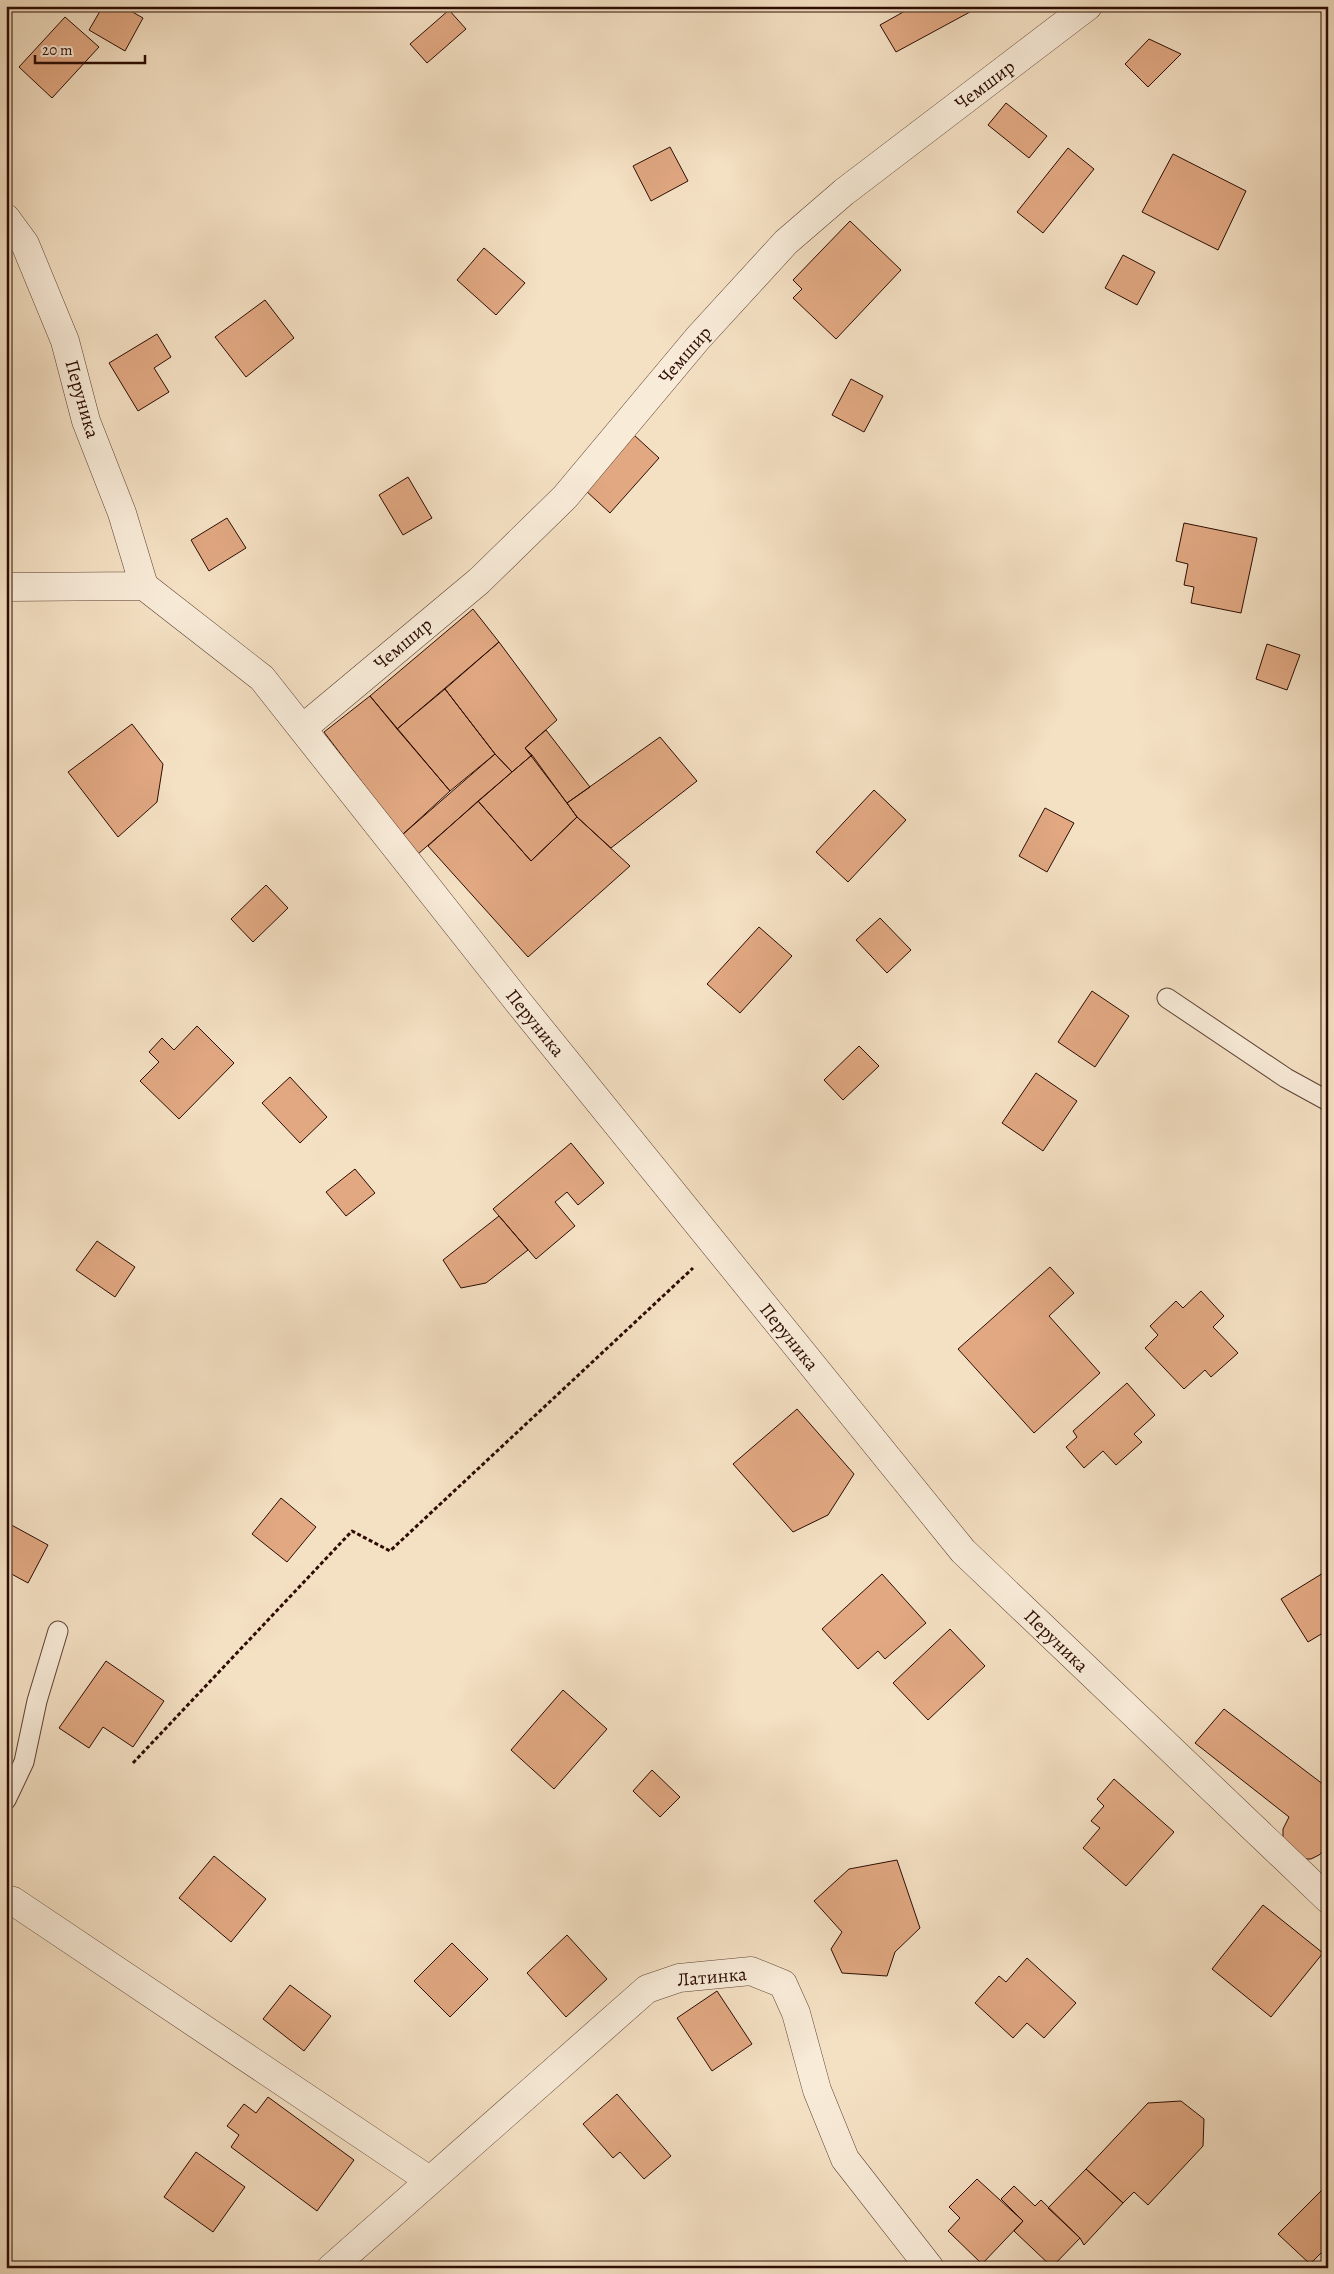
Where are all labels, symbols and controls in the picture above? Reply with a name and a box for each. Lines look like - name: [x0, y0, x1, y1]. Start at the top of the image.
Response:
- scale bar: [35, 32, 145, 64]
- text: 20 m: [42, 40, 73, 60]
- street label: Чемшир: [950, 54, 1020, 116]
- street label: Чемшир: [653, 320, 717, 390]
- street label: Перуника: [58, 357, 106, 442]
- street label: Чемшир: [368, 612, 438, 676]
- street label: Перуника: [500, 984, 571, 1063]
- street label: Перуника: [754, 1298, 825, 1377]
- street label: Перуника: [1018, 1604, 1094, 1678]
- street label: Латинка: [676, 1961, 748, 1993]

